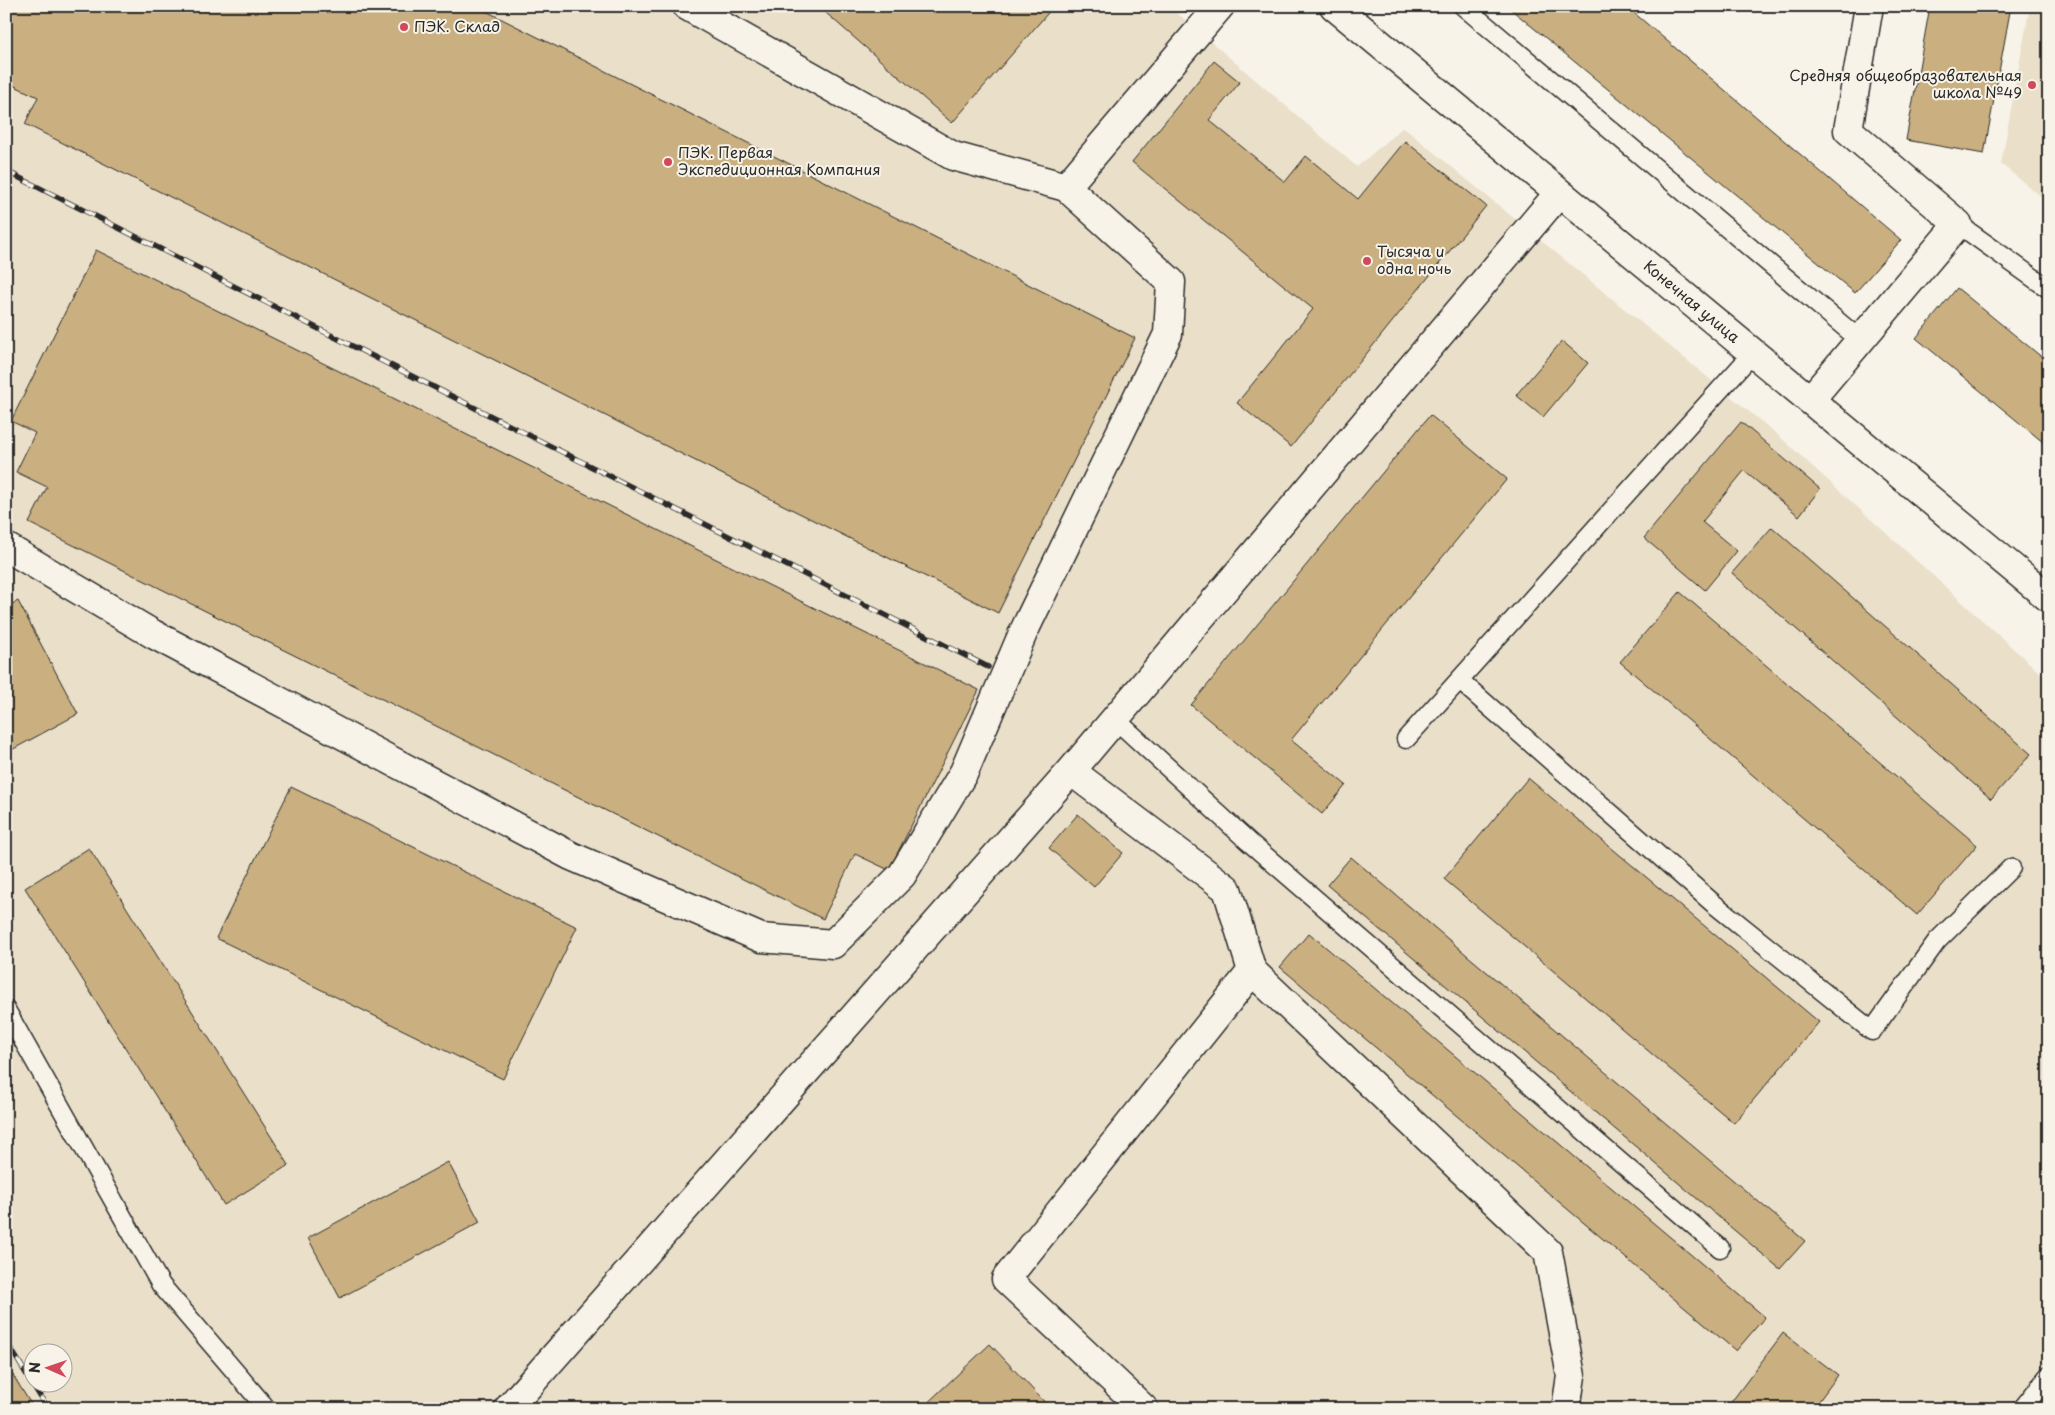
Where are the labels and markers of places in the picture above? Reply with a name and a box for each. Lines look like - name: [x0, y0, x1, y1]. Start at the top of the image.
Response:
- place label: ПЭК. Склад: [414, 14, 500, 37]
- marker: ПЭК. Склад: [398, 21, 410, 33]
- place label: Средняя общеобразовательная школа №49: [1789, 63, 2022, 103]
- marker: Средняя общеобразовательная школа №49: [2026, 79, 2038, 91]
- place label: ПЭК. Первая Экспедиционная Компания: [678, 140, 881, 180]
- marker: ПЭК. Первая Экспедиционная Компания: [662, 156, 674, 168]
- place label: Тысяча и одна ночь: [1377, 239, 1452, 279]
- marker: Тысяча и одна ночь: [1361, 255, 1373, 267]

